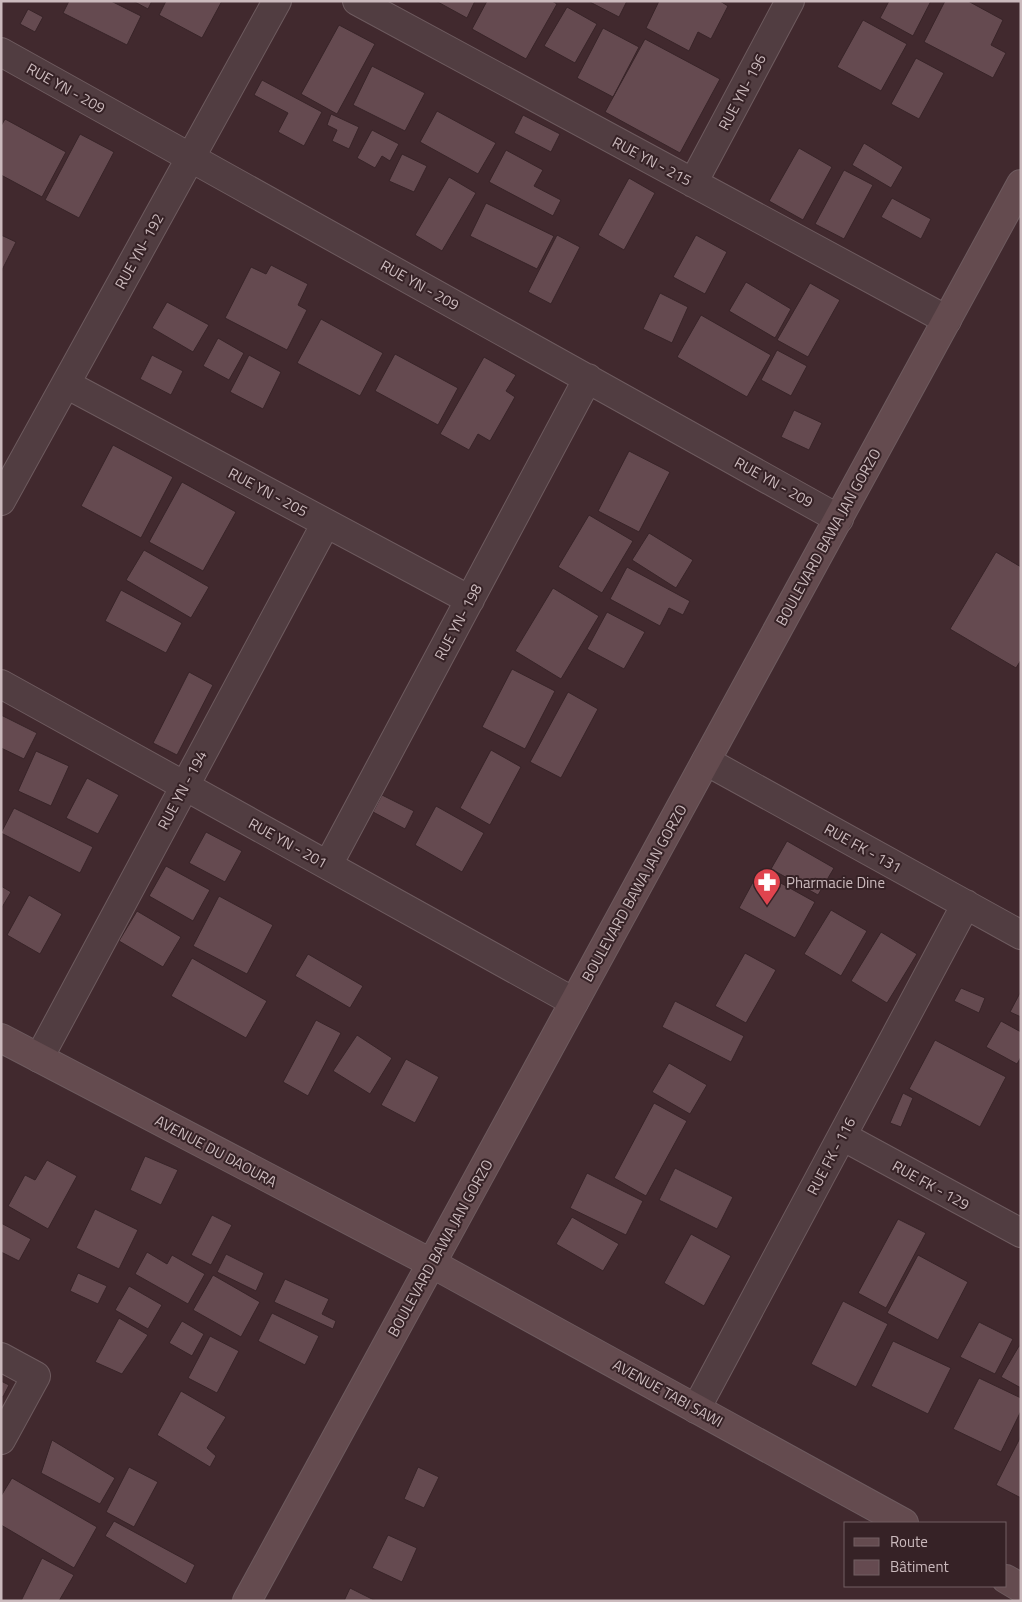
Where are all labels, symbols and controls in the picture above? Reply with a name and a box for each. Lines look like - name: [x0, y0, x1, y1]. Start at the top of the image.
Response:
- street label: RUE YN- 196: [712, 50, 772, 134]
- street label: RUE YN - 209: [22, 57, 110, 119]
- street label: RUE YN - 215: [608, 130, 696, 192]
- street label: RUE YN- 192: [109, 209, 169, 293]
- street label: RUE YN - 209: [376, 254, 464, 316]
- street label: BOULEVARD BAWA JAN GORZO: [770, 444, 886, 630]
- street label: RUE YN - 209: [730, 451, 818, 513]
- street label: RUE YN - 205: [224, 461, 312, 523]
- street label: RUE YN- 198: [428, 580, 488, 664]
- street label: RUE YN - 194: [151, 746, 213, 834]
- street label: BOULEVARD BAWA JAN GORZO: [576, 800, 692, 986]
- street label: RUE YN - 201: [244, 812, 332, 874]
- street label: RUE FK - 131: [820, 817, 906, 879]
- pharmacy icon: Pharmacie Dine: [752, 867, 782, 906]
- place label: Pharmacie Dine: [786, 871, 885, 894]
- street label: AVENUE DU DAOURA: [151, 1109, 281, 1193]
- street label: RUE FK - 116: [801, 1113, 861, 1199]
- street label: RUE FK - 129: [888, 1154, 974, 1216]
- street label: BOULEVARD BAWA JAN GORZO: [382, 1155, 498, 1341]
- street label: AVENUE TABI SAWI: [609, 1353, 727, 1433]
- legend: [844, 1522, 1007, 1587]
- text: Route: [890, 1530, 928, 1553]
- text: Bâtiment: [890, 1555, 949, 1578]

